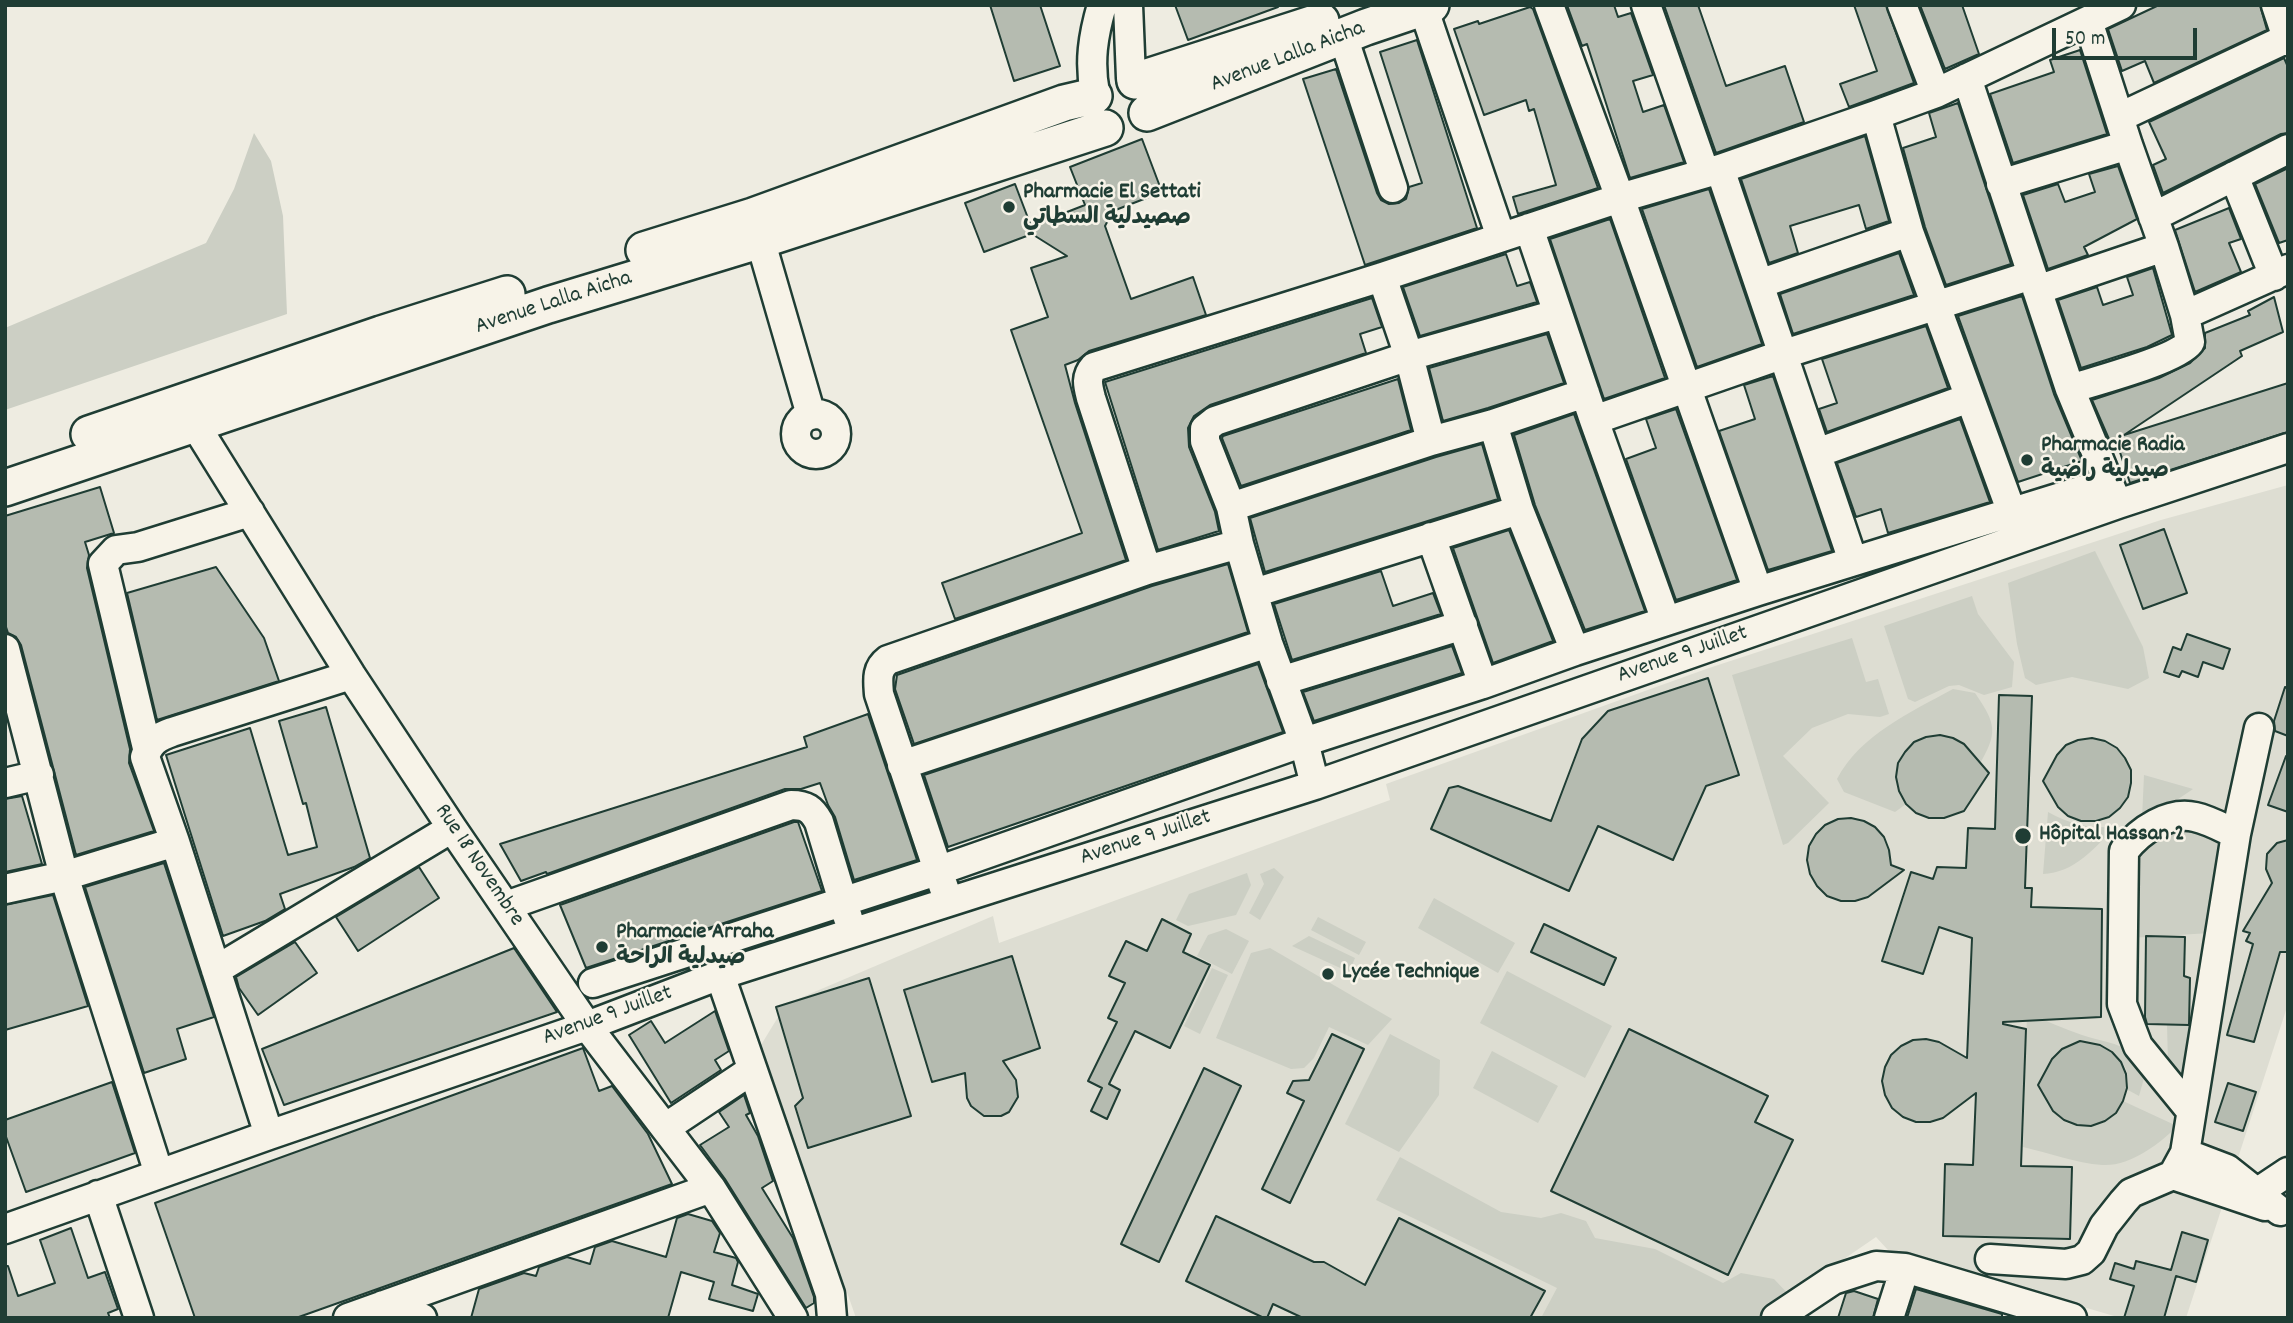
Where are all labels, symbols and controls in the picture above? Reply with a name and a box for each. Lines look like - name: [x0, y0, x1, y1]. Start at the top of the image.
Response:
- scale bar: [2055, 14, 2200, 58]
- street label: Avenue Lalla Aicha: [1207, 16, 1369, 100]
- text: 50 m: [2065, 25, 2105, 55]
- place label: Pharmacie El Settati صصيدلية السطاتي: [1023, 180, 1201, 234]
- marker: Pharmacie El Settati صصيدلية السطاتي: [1001, 199, 1017, 215]
- street label: Avenue Lalla Aicha: [472, 266, 636, 342]
- place label: Pharmacie Radia صيدلية راضية: [2041, 433, 2184, 487]
- marker: Pharmacie Radia صيدلية راضية: [2019, 452, 2035, 468]
- street label: Avenue 9 Juillet: [1614, 621, 1752, 691]
- street label: Rue 18 Novembre: [427, 800, 529, 932]
- street label: Avenue 9 Juillet: [1077, 805, 1215, 873]
- place label: Hôpital Hassan 2: [2039, 822, 2184, 850]
- marker: Hôpital Hassan 2: [2013, 826, 2033, 846]
- place label: Pharmacie Arraha صيدلية الراحة: [616, 920, 773, 974]
- marker: Pharmacie Arraha صيدلية الراحة: [594, 939, 610, 955]
- place label: Lycée Technique: [1342, 960, 1479, 988]
- marker: Lycée Technique: [1320, 966, 1336, 982]
- street label: Avenue 9 Juillet: [539, 981, 677, 1053]

